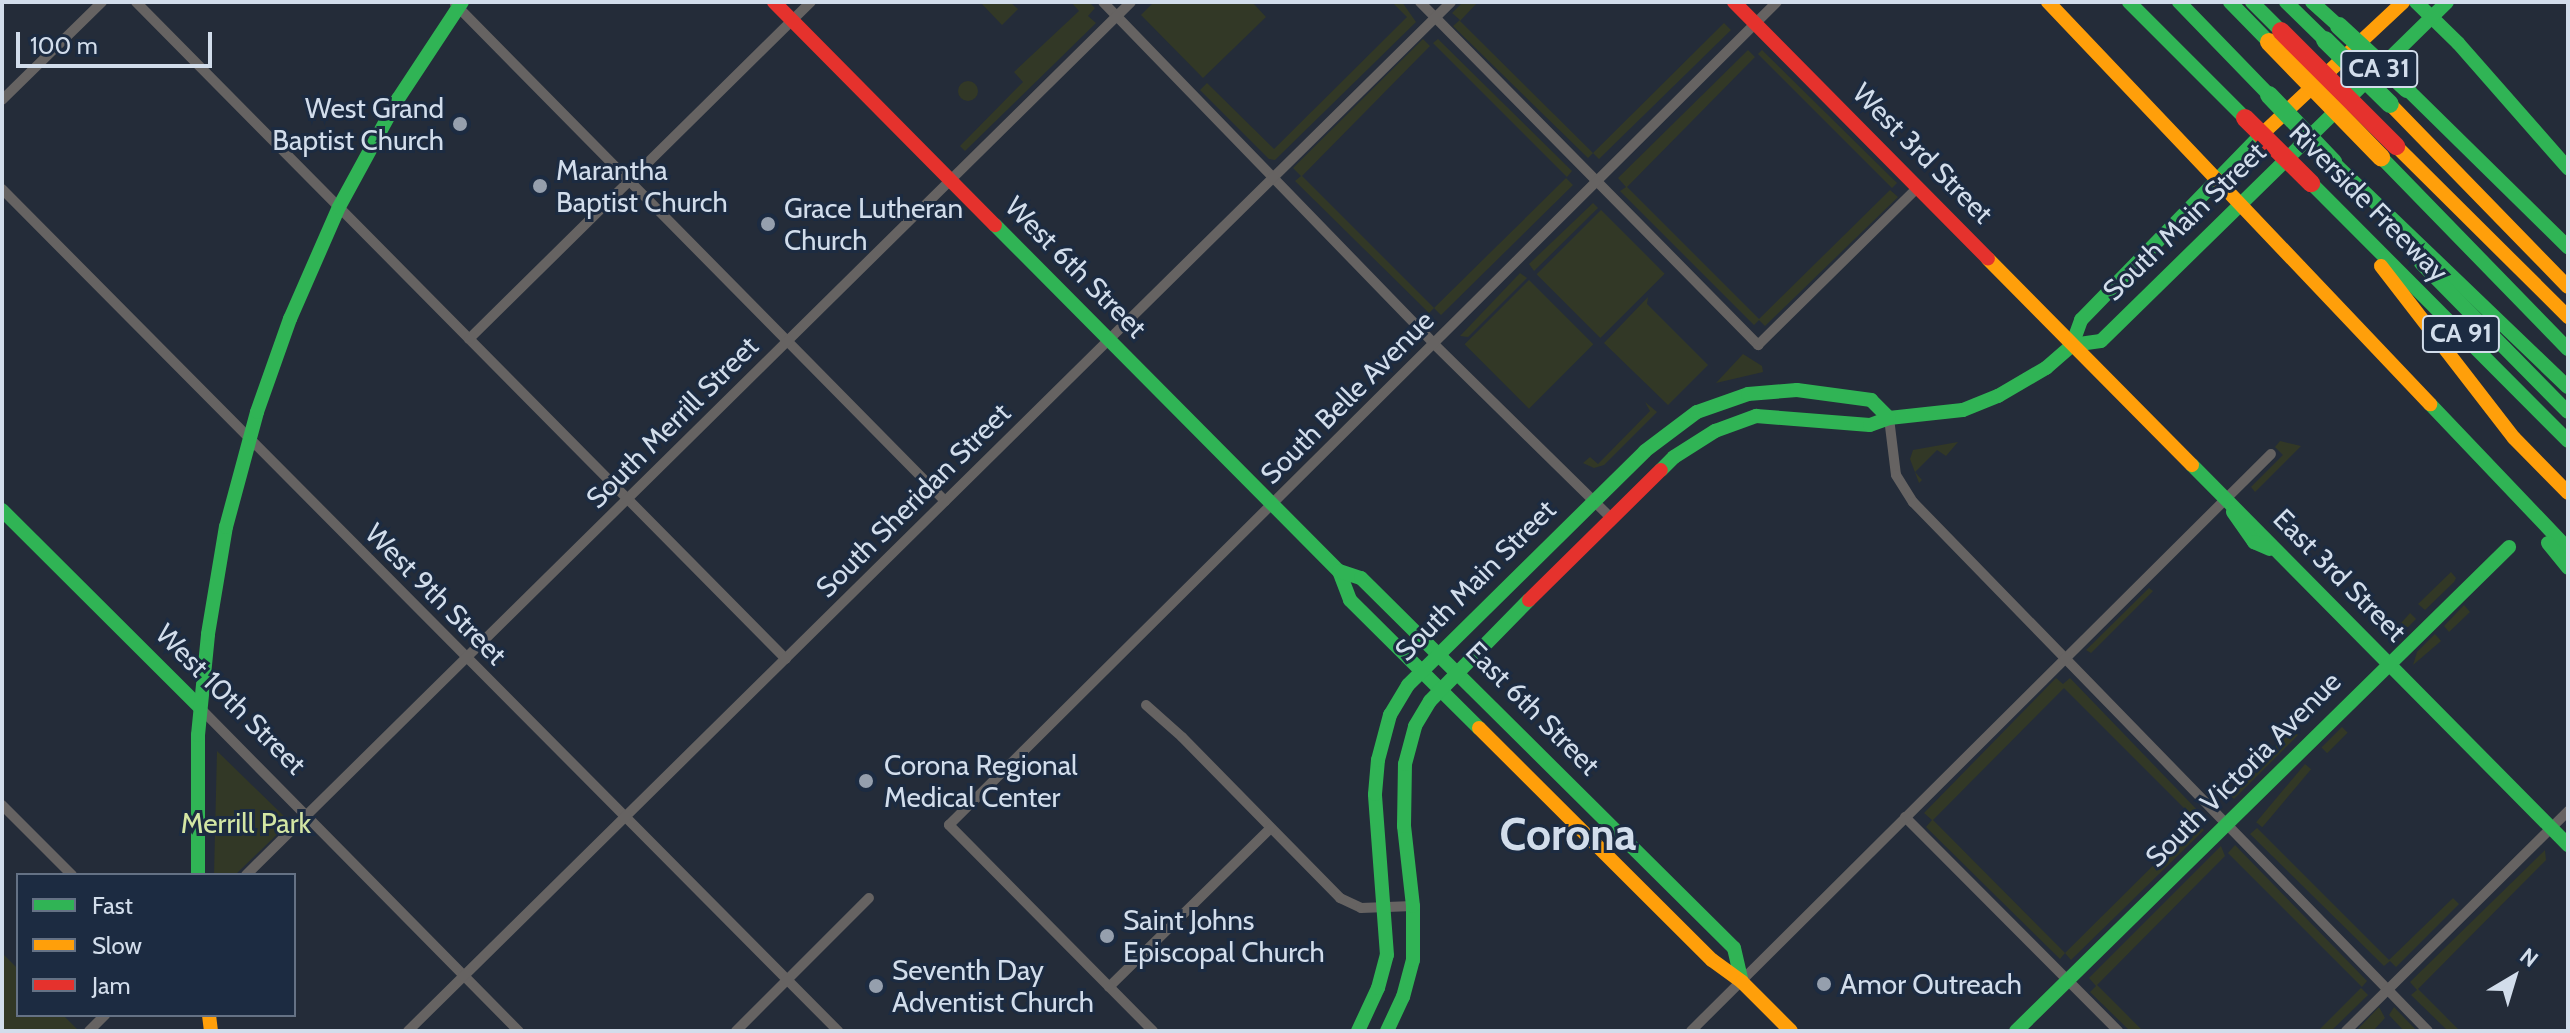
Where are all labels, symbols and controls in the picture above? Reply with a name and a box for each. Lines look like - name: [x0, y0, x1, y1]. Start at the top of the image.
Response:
- scale bar: [20, 16, 216, 66]
- text: 100 m: [30, 31, 98, 60]
- road number: CA 31: [2339, 47, 2419, 91]
- street label: West 3rd Street: [1846, 76, 2000, 230]
- place label: West Grand Baptist Church: [272, 91, 444, 157]
- marker: West Grand Baptist Church: [451, 115, 469, 133]
- street label: Riverside Freeway: [2283, 116, 2455, 288]
- street label: South Main Street: [2096, 135, 2272, 307]
- place label: Marantha Baptist Church: [556, 153, 728, 219]
- marker: Marantha Baptist Church: [531, 177, 549, 195]
- street label: West 6th Street: [998, 189, 1154, 345]
- place label: Grace Lutheran Church: [784, 191, 963, 257]
- marker: Grace Lutheran Church: [759, 215, 777, 233]
- street label: South Belle Avenue: [1253, 303, 1441, 491]
- road number: CA 91: [2421, 312, 2501, 356]
- street label: South Merrill Street: [579, 329, 765, 515]
- street label: South Sheridan Street: [809, 396, 1017, 604]
- street label: South Main Street: [1388, 493, 1562, 667]
- street label: East 3rd Street: [2267, 502, 2413, 648]
- street label: West 9th Street: [358, 516, 514, 672]
- street label: West 10th Street: [149, 617, 313, 781]
- street label: East 6th Street: [1459, 634, 1607, 782]
- street label: South Victoria Avenue: [2138, 664, 2348, 874]
- place label: Corona Regional Medical Center: [884, 748, 1078, 814]
- marker: Corona Regional Medical Center: [855, 770, 877, 792]
- park label: Merrill Park: [181, 806, 311, 840]
- district label: Corona: [1500, 809, 1636, 861]
- legend: [16, 873, 296, 1017]
- text: Fast: [92, 891, 133, 920]
- place label: Saint Johns Episcopal Church: [1123, 903, 1325, 969]
- marker: Saint Johns Episcopal Church: [1098, 927, 1116, 945]
- text: Slow: [92, 931, 142, 960]
- north arrow: [2474, 937, 2554, 1017]
- text: N: [2515, 942, 2544, 973]
- place label: Seventh Day Adventist Church: [892, 953, 1094, 1019]
- place label: Amor Outreach: [1840, 967, 2022, 1001]
- text: Jam: [92, 971, 130, 1000]
- marker: Amor Outreach: [1815, 975, 1833, 993]
- marker: Seventh Day Adventist Church: [867, 977, 885, 995]

